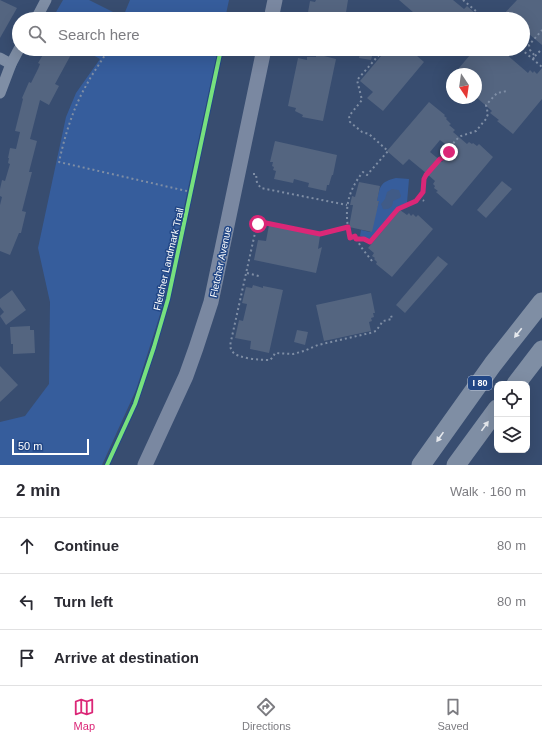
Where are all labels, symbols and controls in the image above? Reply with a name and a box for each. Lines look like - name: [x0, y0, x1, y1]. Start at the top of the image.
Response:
- search box: [12, 12, 530, 56]
- icon: search: [26, 23, 48, 45]
- text: Search here: [58, 26, 140, 43]
- north arrow: [446, 68, 482, 104]
- route end: [440, 143, 458, 161]
- street label: Fletcher Landmark Trail: [151, 207, 186, 312]
- route start: [249, 215, 267, 233]
- street label: Fletcher Avenue: [208, 225, 233, 299]
- one-way arrow: [513, 327, 522, 338]
- road number: I 80: [468, 376, 492, 390]
- map controls: [494, 381, 530, 453]
- button: locate: [494, 381, 530, 417]
- button: layers: [494, 417, 530, 453]
- one-way arrow: [481, 420, 489, 431]
- one-way arrow: [436, 432, 444, 442]
- scale bar: [12, 437, 89, 456]
- text: 50 m: [18, 440, 42, 452]
- text: 2 min: [16, 481, 60, 500]
- text: Walk · 160 m: [450, 484, 526, 499]
- icon: ahead: [16, 535, 38, 557]
- text: Continue: [54, 537, 119, 554]
- text: 80 m: [497, 538, 526, 553]
- icon: left: [16, 591, 38, 613]
- text: Turn left: [54, 593, 113, 610]
- text: 80 m: [497, 594, 526, 609]
- icon: arrive: [16, 647, 38, 669]
- text: Arrive at destination: [54, 649, 199, 666]
- tab: Map: [73, 696, 95, 732]
- tab: Directions: [242, 696, 291, 732]
- tab: Saved: [437, 696, 469, 732]

